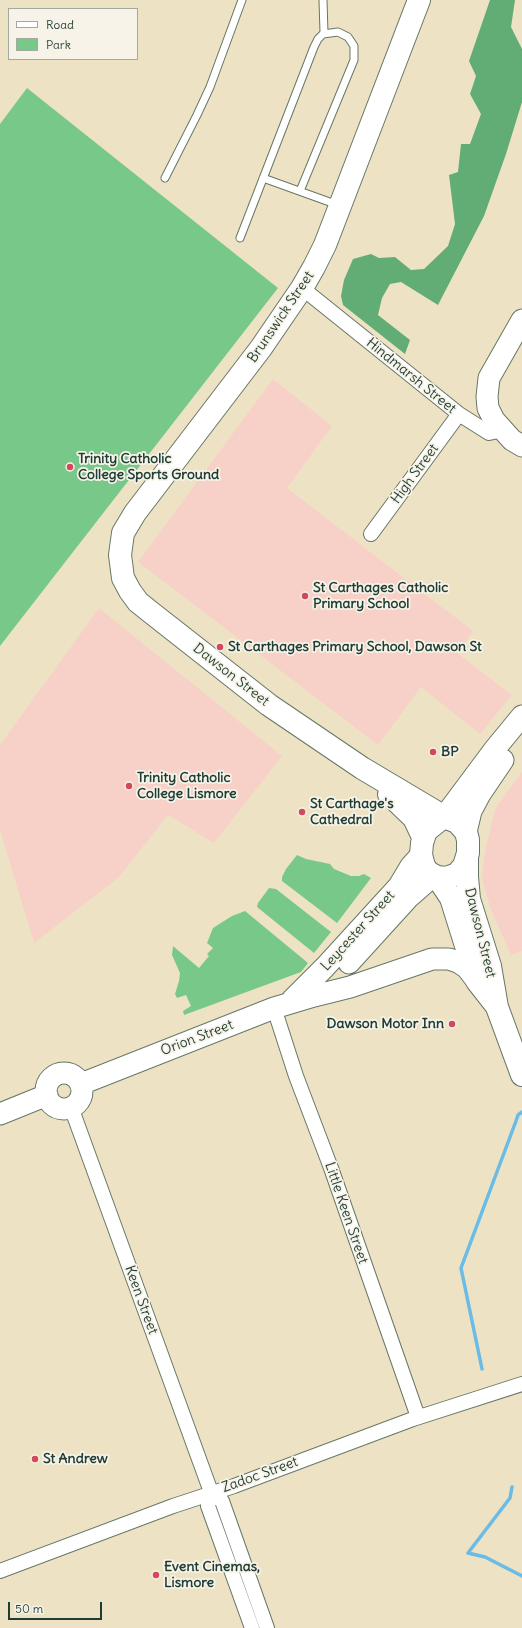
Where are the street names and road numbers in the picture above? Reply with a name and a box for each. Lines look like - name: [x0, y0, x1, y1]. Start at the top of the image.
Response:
- street label: Brunswick Street: [244, 268, 318, 366]
- street label: Hindmarsh Street: [363, 335, 459, 417]
- street label: High Street: [388, 441, 442, 507]
- street label: Dawson Street: [190, 640, 272, 710]
- street label: Dawson Street: [461, 886, 499, 980]
- street label: Leycester Street: [318, 887, 398, 975]
- street label: Orion Street: [158, 1016, 236, 1060]
- street label: Little Keen Street: [321, 1160, 371, 1266]
- street label: Keen Street: [121, 1263, 161, 1337]
- street label: Zadoc Street: [220, 1453, 300, 1497]

